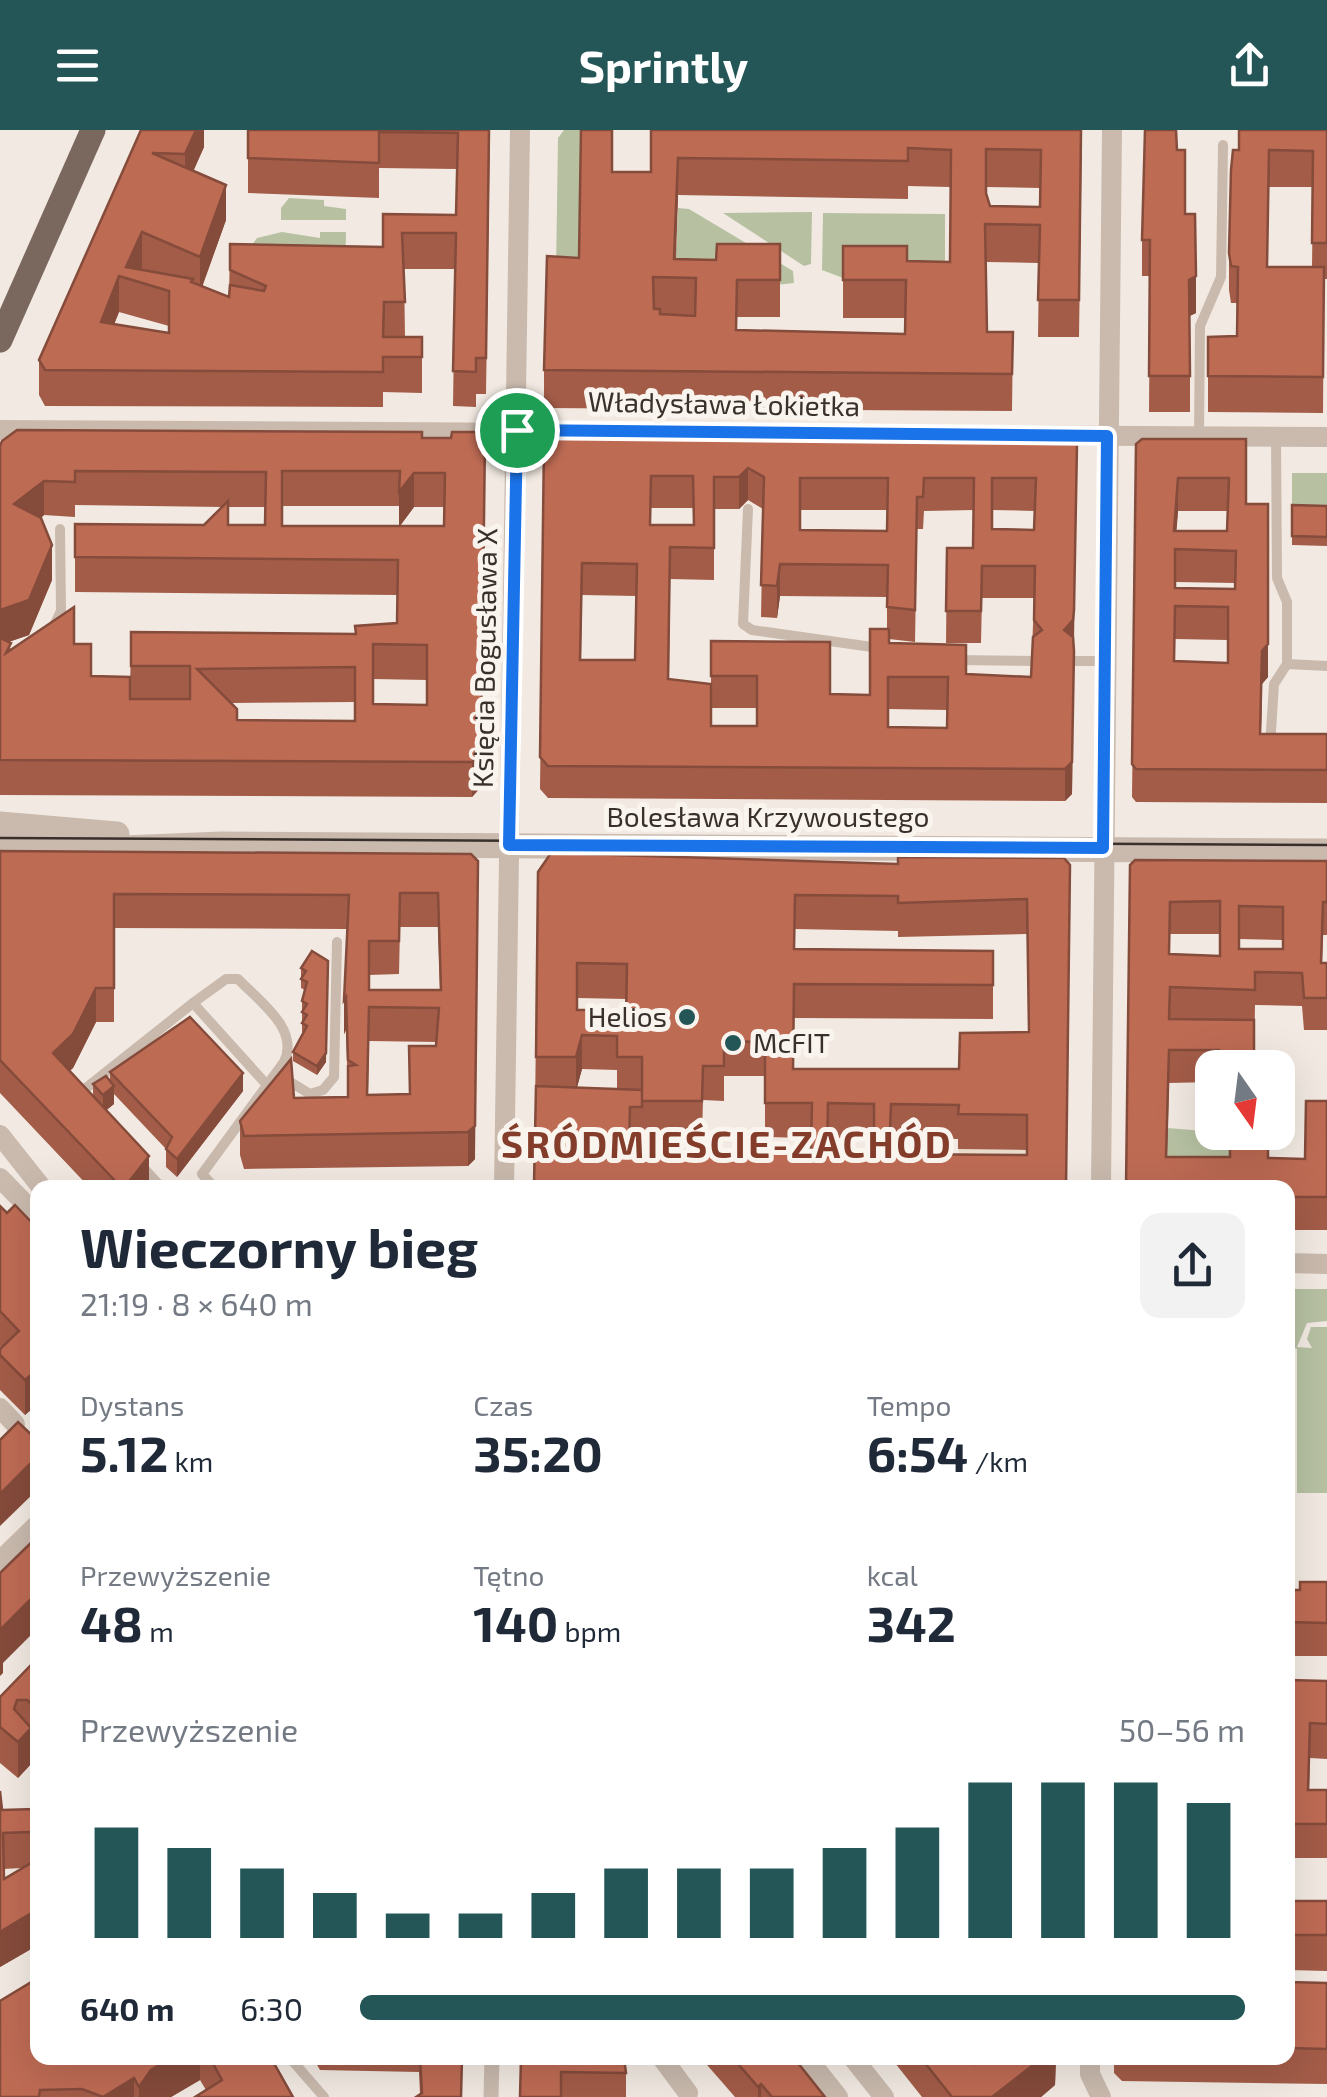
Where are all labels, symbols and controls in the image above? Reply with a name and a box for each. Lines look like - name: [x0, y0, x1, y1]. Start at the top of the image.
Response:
- icon: menu: [50, 38, 105, 93]
- text: Sprintly: [579, 38, 748, 92]
- icon: share: [1222, 38, 1277, 93]
- street label: Władysława Łokietka: [588, 384, 860, 422]
- pin: [475, 388, 560, 473]
- icon: arrive: [490, 403, 545, 458]
- street label: Księcia Bogusława X: [465, 528, 503, 788]
- street label: Bolesława Krzywoustego: [606, 799, 930, 833]
- place label: Helios: [588, 999, 667, 1033]
- marker: Helios: [676, 1006, 698, 1028]
- place label: McFIT: [753, 1025, 830, 1059]
- marker: McFIT: [722, 1032, 744, 1054]
- north arrow: [1195, 1050, 1295, 1150]
- map controls: [1195, 1050, 1295, 1150]
- district label: ŚRÓDMIEŚCIE-ZACHÓD: [501, 1120, 953, 1166]
- text: Wieczorny bieg: [80, 1213, 478, 1279]
- button: share: [1140, 1213, 1245, 1318]
- text: 21:19 · 8 × 640 m: [80, 1284, 313, 1322]
- text: Dystans: [80, 1388, 184, 1422]
- text: Czas: [473, 1388, 533, 1422]
- text: Tempo: [867, 1388, 952, 1422]
- text: 5.12: [80, 1422, 168, 1482]
- text: 35:20: [473, 1422, 603, 1482]
- text: 6:54: [867, 1422, 968, 1482]
- text: km: [168, 1444, 213, 1478]
- text: /km: [968, 1444, 1028, 1478]
- text: Przewyższenie: [80, 1558, 271, 1592]
- text: Tętno: [473, 1558, 544, 1592]
- text: kcal: [867, 1558, 918, 1592]
- text: 48: [80, 1592, 143, 1652]
- text: 140: [473, 1592, 558, 1652]
- text: 342: [867, 1592, 956, 1652]
- text: m: [143, 1614, 174, 1648]
- text: bpm: [558, 1614, 621, 1648]
- text: Przewyższenie: [80, 1710, 298, 1748]
- text: 50–56 m: [1119, 1710, 1245, 1748]
- text: 640 m: [80, 1989, 175, 2027]
- text: 6:30: [240, 1989, 303, 2027]

